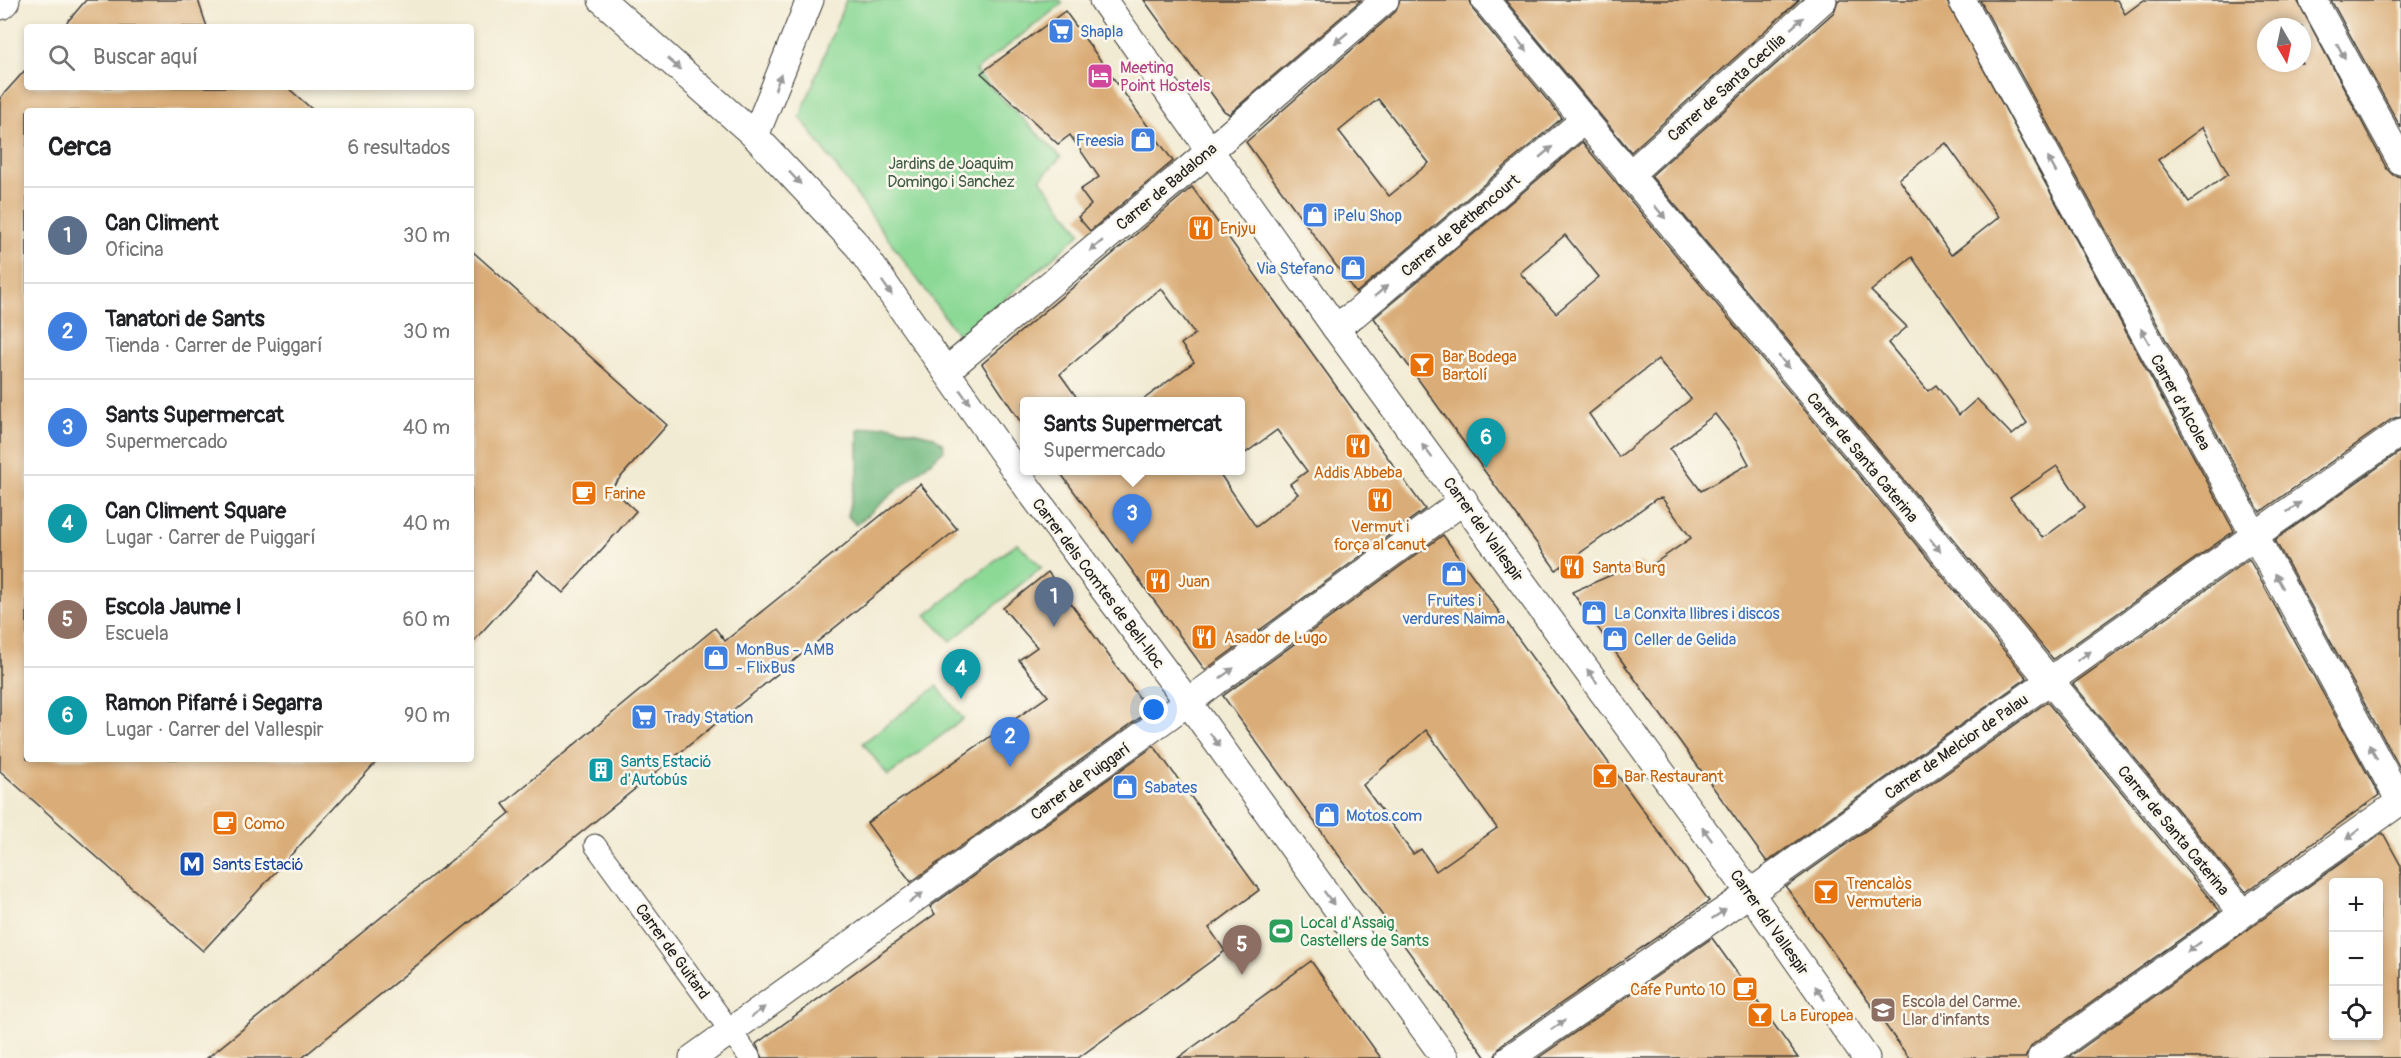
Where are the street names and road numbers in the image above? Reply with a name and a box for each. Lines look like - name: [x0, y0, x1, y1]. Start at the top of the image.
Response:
- street label: Carrer de Santa Cecília: [1664, 30, 1790, 146]
- street label: Carrer de Badalona: [1112, 139, 1221, 235]
- street label: Carrer de Bethencourt: [1397, 170, 1525, 281]
- street label: Carrer d'Alcolea: [2146, 351, 2215, 454]
- street label: Carrer de Santa Caterina: [1802, 389, 1922, 527]
- street label: Carrer del Vallespir: [1439, 473, 1528, 586]
- street label: Carrer dels Comtes de Bell-lloc: [1028, 495, 1169, 673]
- street label: Carrer de Melcior de Palau: [1881, 690, 2032, 804]
- street label: Carrer de Puiggarí: [1027, 739, 1134, 825]
- street label: Carrer de Santa Caterina: [2113, 762, 2233, 900]
- street label: Carrer del Vallespir: [1725, 866, 1813, 980]
- street label: Carrer de Guitard: [631, 900, 714, 1003]

